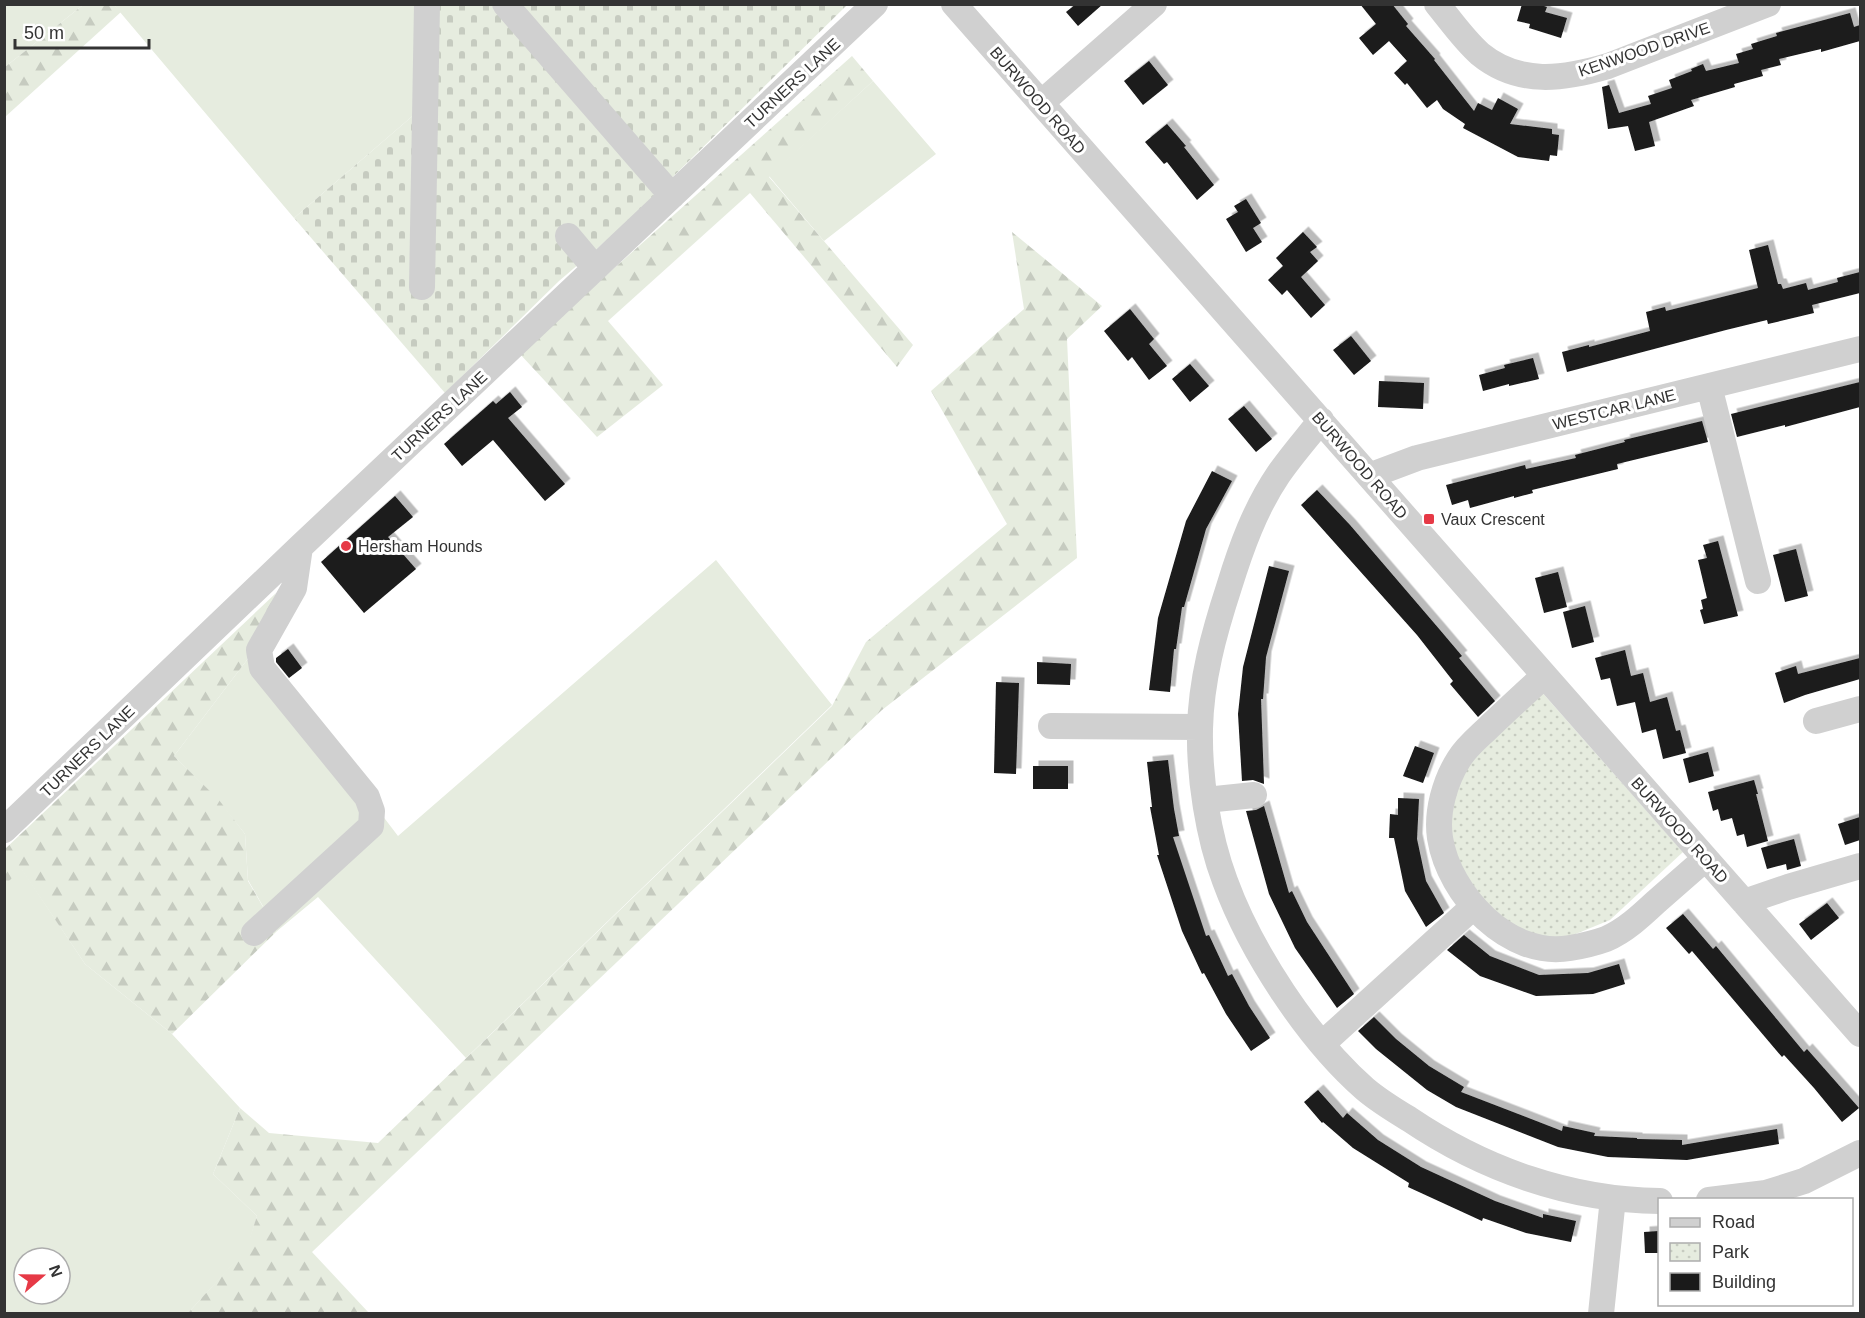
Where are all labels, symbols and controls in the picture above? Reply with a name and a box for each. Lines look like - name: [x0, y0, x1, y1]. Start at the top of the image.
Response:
- scale bar: [15, 12, 148, 50]
- street label: KENWOOD DRIVE: [1576, 19, 1712, 80]
- text: 50 m: [24, 23, 64, 43]
- street label: TURNERS LANE: [741, 35, 843, 132]
- street label: BURWOOD ROAD: [987, 44, 1089, 157]
- street label: TURNERS LANE: [388, 368, 490, 465]
- street label: WESTCAR LANE: [1551, 386, 1677, 433]
- street label: BURWOOD ROAD: [1309, 409, 1411, 522]
- place label: Vaux Crescent: [1441, 511, 1545, 528]
- marker: Vaux Crescent: [1422, 512, 1436, 526]
- place label: Hersham Hounds: [358, 538, 483, 555]
- marker: Hersham Hounds: [339, 539, 353, 553]
- street label: TURNERS LANE: [37, 702, 138, 800]
- street label: BURWOOD ROAD: [1628, 774, 1731, 886]
- legend: [1658, 1198, 1853, 1306]
- text: Road: [1712, 1212, 1755, 1232]
- text: Park: [1712, 1242, 1750, 1262]
- north arrow: [12, 1246, 72, 1306]
- text: N: [46, 1263, 66, 1279]
- text: Building: [1712, 1272, 1776, 1292]

